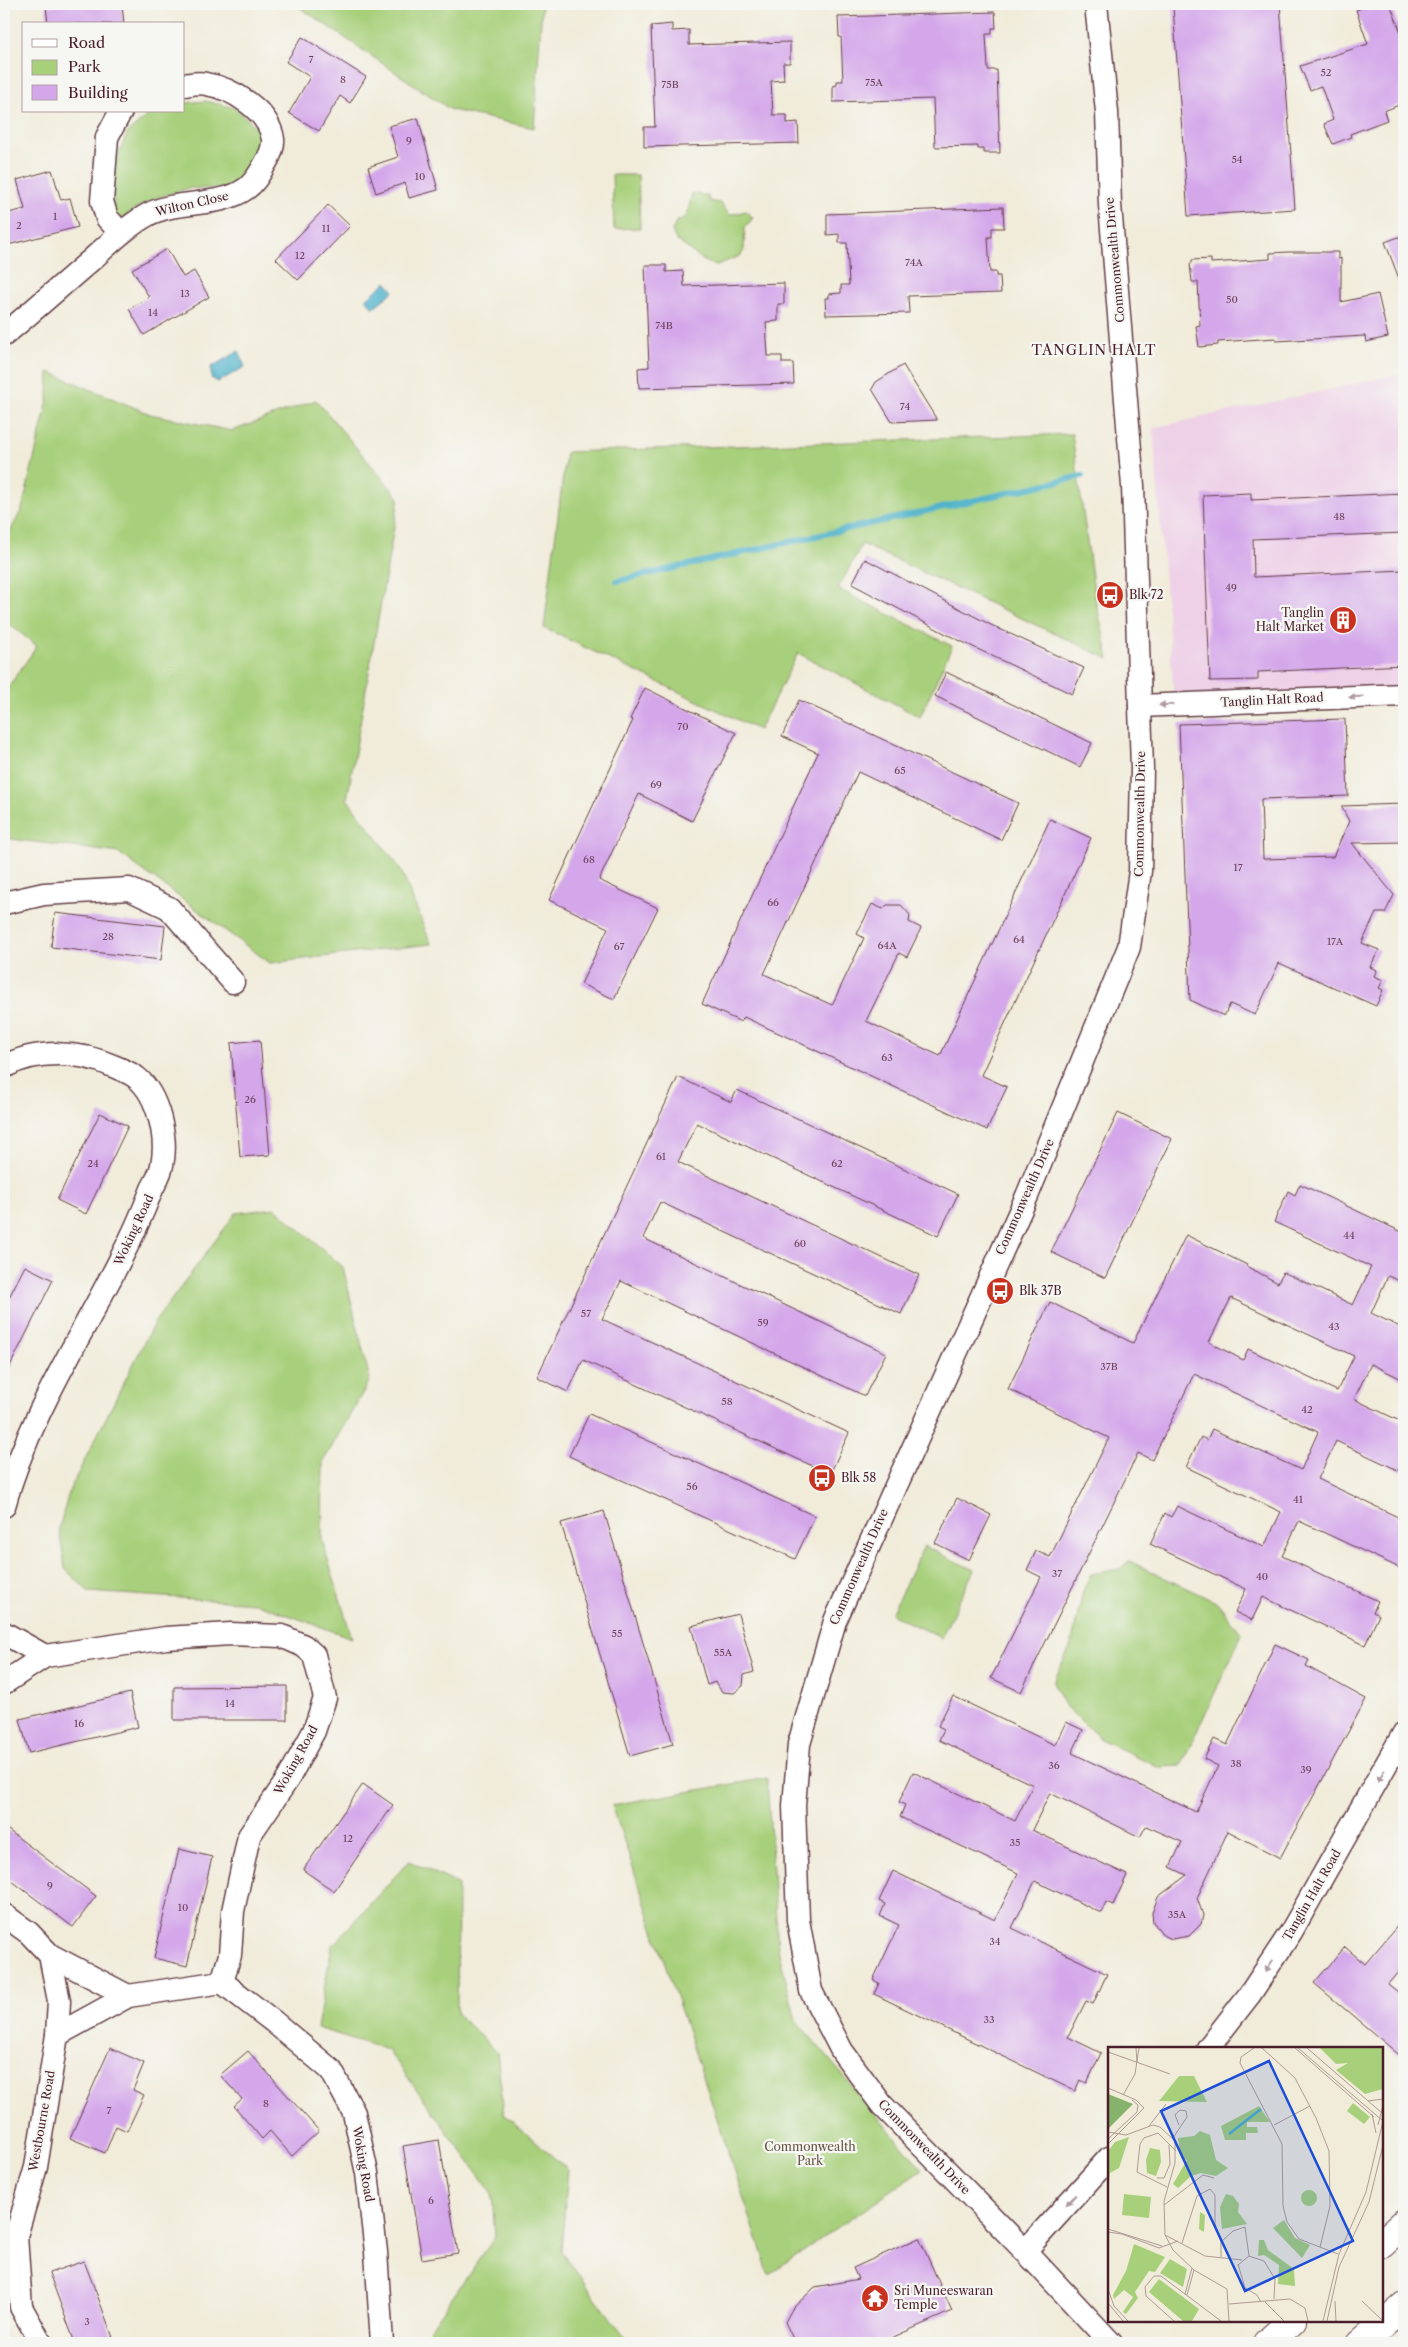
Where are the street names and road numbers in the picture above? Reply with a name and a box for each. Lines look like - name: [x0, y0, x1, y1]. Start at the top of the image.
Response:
- street label: Wilton Close: [153, 188, 230, 219]
- street label: Commonwealth Drive: [1102, 196, 1127, 323]
- street label: Tanglin Halt Road: [1220, 689, 1325, 710]
- street label: Commonwealth Drive: [1131, 751, 1148, 877]
- street label: Commonwealth Drive: [992, 1136, 1057, 1257]
- street label: Woking Road: [110, 1191, 157, 1269]
- street label: Commonwealth Drive: [826, 1506, 891, 1627]
- street label: Woking Road: [270, 1722, 321, 1798]
- street label: Tanglin Halt Road: [1279, 1846, 1344, 1943]
- street label: Westbourne Road: [25, 2069, 58, 2174]
- street label: Commonwealth Drive: [875, 2096, 974, 2197]
- street label: Woking Road: [349, 2124, 378, 2204]

